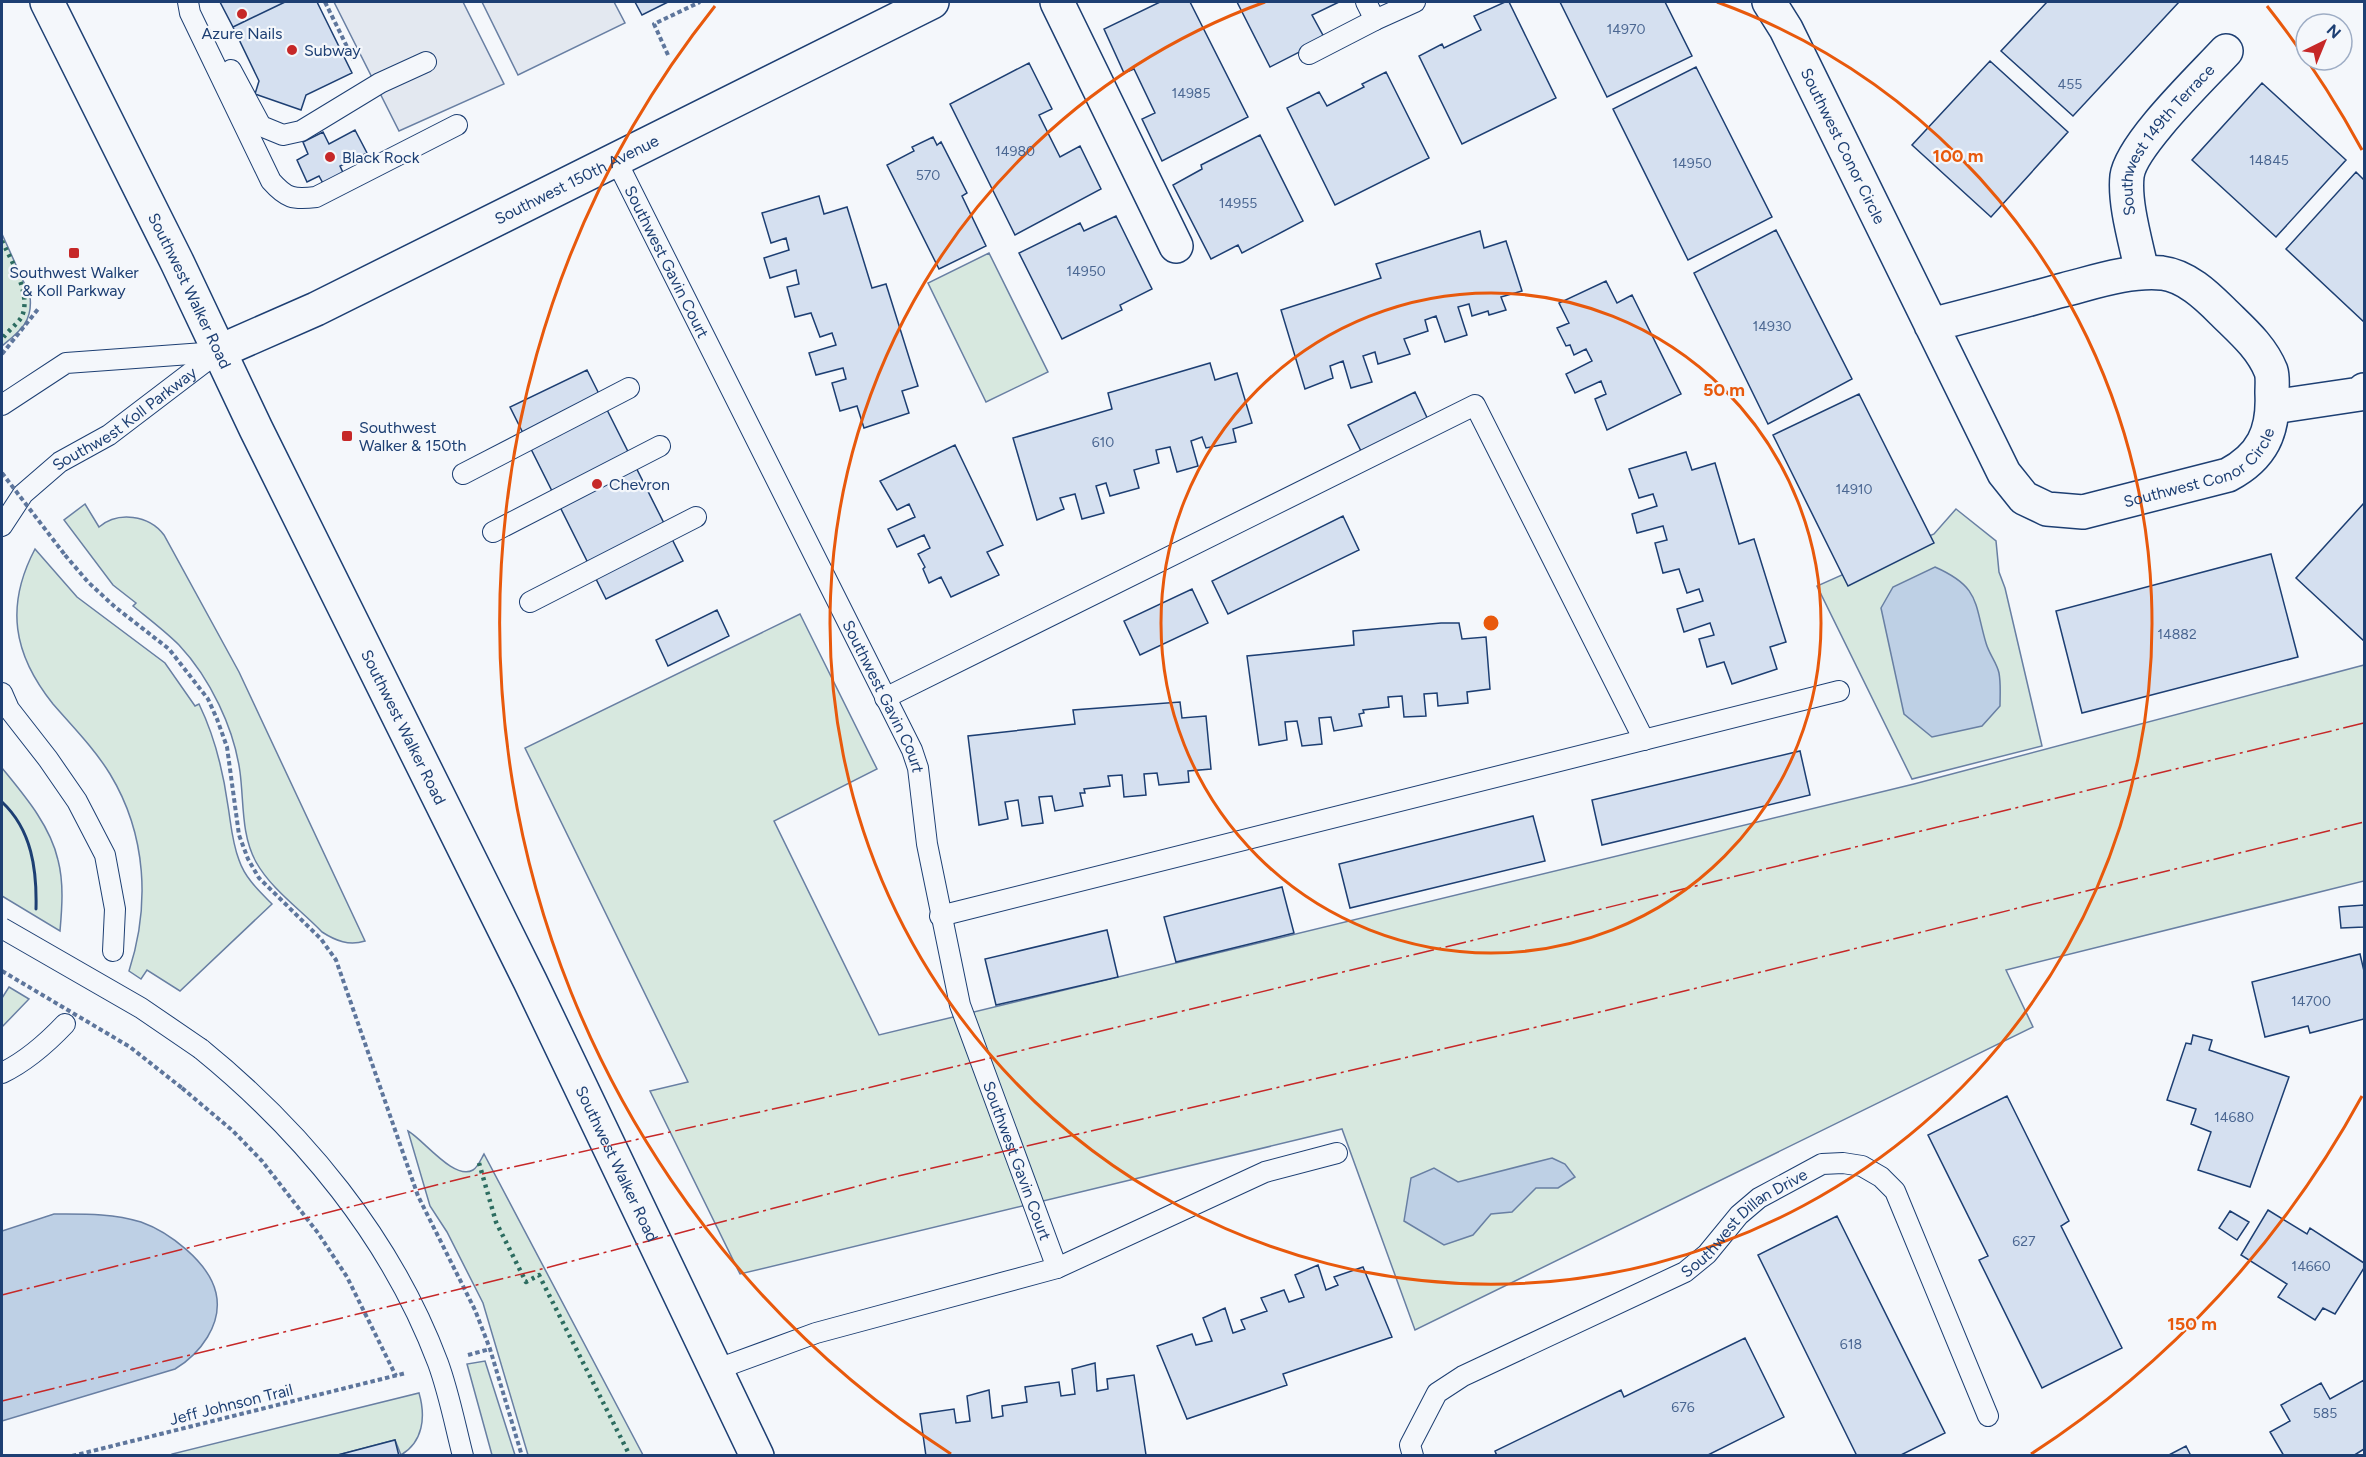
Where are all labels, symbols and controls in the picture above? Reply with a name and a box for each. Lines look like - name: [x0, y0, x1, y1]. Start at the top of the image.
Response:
- marker: Azure Nails: [235, 7, 249, 21]
- north arrow: [2294, 12, 2354, 72]
- text: N: [2323, 20, 2345, 43]
- house number: 14970: [1607, 21, 1645, 38]
- place label: Azure Nails: [202, 24, 282, 43]
- place label: Subway: [304, 41, 361, 60]
- marker: Subway: [285, 43, 299, 57]
- street label: Southwest 149th Terrace: [2117, 60, 2219, 217]
- street label: Southwest Conor Circle: [1797, 65, 1889, 227]
- house number: 455: [2058, 76, 2082, 93]
- house number: 14985: [1171, 85, 1211, 102]
- street label: Southwest 150th Avenue: [492, 131, 662, 228]
- house number: 14980: [995, 143, 1035, 160]
- text: 100 m: [1933, 145, 1983, 167]
- place label: Black Rock: [342, 148, 420, 167]
- marker: Black Rock: [323, 150, 337, 164]
- house number: 14845: [2249, 152, 2289, 169]
- house number: 14950: [1672, 155, 1712, 172]
- house number: 570: [916, 167, 940, 184]
- street label: Southwest Gavin Court: [620, 183, 713, 341]
- house number: 14955: [1219, 195, 1257, 212]
- street label: Southwest Walker Road: [144, 210, 235, 372]
- marker: Southwest Walker & Koll Parkway: [67, 246, 81, 260]
- place label: Southwest Walker & Koll Parkway: [9, 263, 139, 300]
- house number: 14950: [1066, 263, 1106, 280]
- house number: 14930: [1753, 318, 1792, 335]
- street label: Southwest Koll Parkway: [48, 363, 201, 475]
- text: 50 m: [1703, 379, 1745, 401]
- place label: Southwest Walker & 150th: [359, 418, 466, 455]
- street label: Southwest Conor Circle: [2122, 425, 2279, 511]
- marker: Southwest Walker & 150th: [340, 429, 354, 443]
- house number: 610: [1092, 434, 1114, 451]
- place label: Chevron: [609, 475, 670, 494]
- marker: Chevron: [590, 477, 604, 491]
- house number: 14910: [1835, 481, 1873, 498]
- centre of rings: [1481, 613, 1501, 633]
- street label: Southwest Gavin Court: [838, 617, 927, 774]
- house number: 14882: [2157, 626, 2197, 643]
- street label: Southwest Walker Road: [357, 647, 450, 808]
- house number: 14700: [2291, 993, 2331, 1010]
- street label: Southwest Gavin Court: [979, 1079, 1055, 1243]
- street label: Southwest Walker Road: [571, 1083, 662, 1245]
- house number: 14680: [2214, 1109, 2254, 1126]
- street label: Southwest Dillan Drive: [1677, 1165, 1811, 1282]
- house number: 627: [2012, 1233, 2036, 1250]
- house number: 14660: [2291, 1258, 2331, 1275]
- text: 150 m: [2167, 1313, 2217, 1335]
- house number: 618: [1840, 1336, 1862, 1353]
- street label: Jeff Johnson Trail: [167, 1380, 295, 1429]
- house number: 676: [1671, 1399, 1695, 1416]
- house number: 585: [2313, 1405, 2337, 1422]

